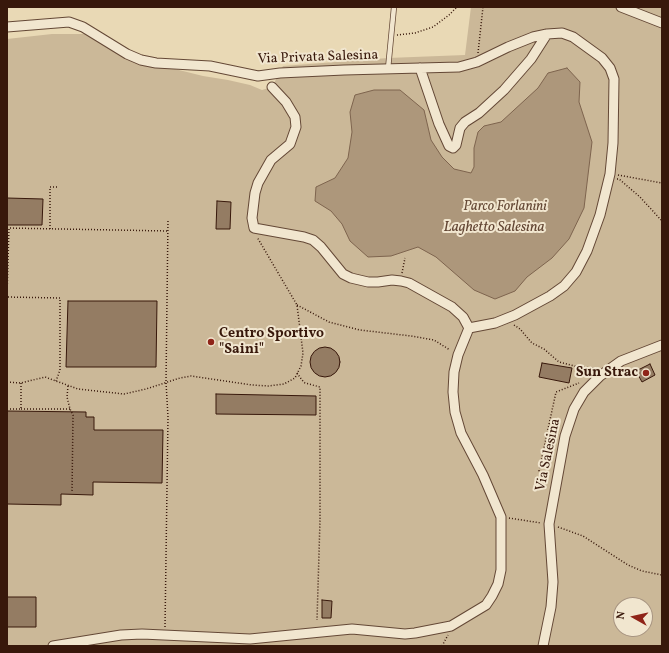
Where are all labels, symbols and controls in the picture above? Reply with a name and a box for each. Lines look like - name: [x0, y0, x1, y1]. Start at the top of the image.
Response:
- street label: Via Privata Salesina: [257, 47, 379, 69]
- park label: Parco Forlanini: [463, 199, 547, 215]
- water label: Laghetto Salesina: [443, 219, 545, 237]
- place label: Centro Sportivo "Saini": [219, 326, 324, 358]
- marker: Centro Sportivo "Saini": [206, 337, 216, 347]
- place label: Sun Strac: [576, 365, 638, 381]
- marker: Sun Strac: [641, 368, 651, 378]
- street label: Via Salesina: [533, 417, 565, 493]
- north arrow: [613, 597, 653, 637]
- text: N: [614, 610, 630, 620]

